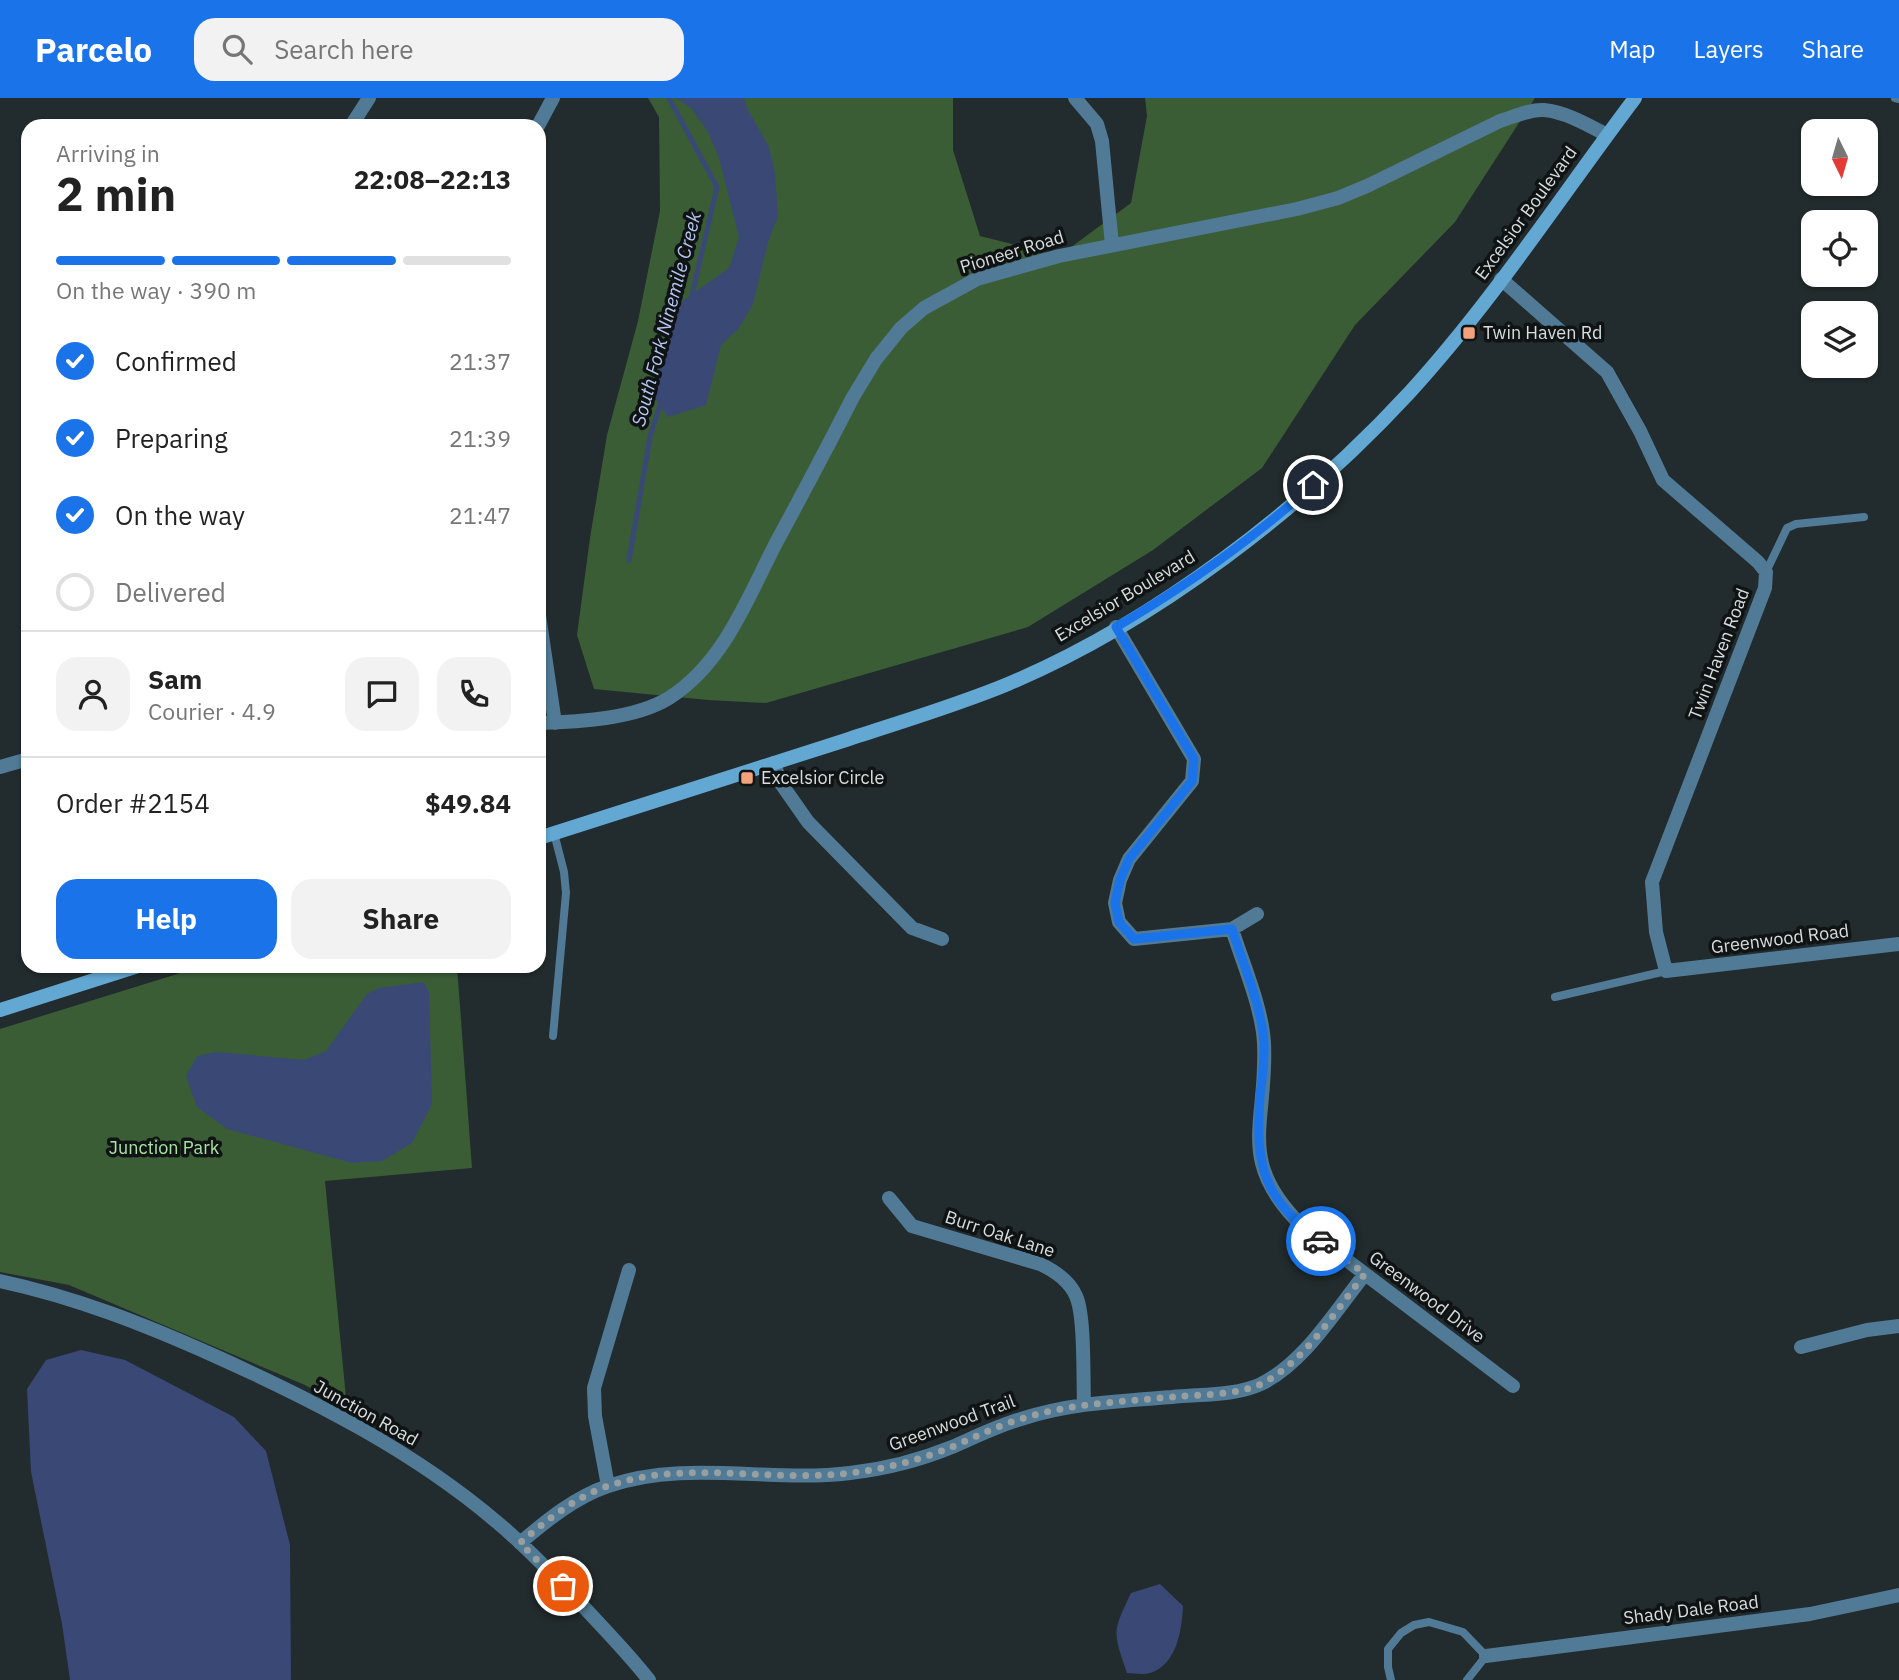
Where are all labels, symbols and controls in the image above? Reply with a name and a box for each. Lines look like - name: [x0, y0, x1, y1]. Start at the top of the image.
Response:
- search box: [194, 18, 684, 81]
- text: Parcelo: [35, 28, 152, 71]
- icon: search: [218, 30, 256, 68]
- text: Search here: [274, 32, 414, 66]
- text: Map: [1609, 33, 1656, 65]
- text: Layers: [1694, 33, 1764, 65]
- text: Share: [1802, 33, 1864, 65]
- north arrow: [1801, 119, 1878, 196]
- map controls: [1801, 119, 1878, 378]
- text: Arriving in: [56, 138, 160, 168]
- street label: Excelsior Boulevard: [1469, 142, 1582, 284]
- text: 22:08–22:13: [354, 162, 511, 196]
- text: 2 min: [56, 164, 176, 224]
- water label: South Fork Ninemile Creek: [626, 208, 707, 429]
- button: locate: [1801, 210, 1878, 287]
- street label: Pioneer Road: [957, 225, 1067, 278]
- text: On the way · 390 m: [56, 275, 256, 305]
- button: layers: [1801, 301, 1878, 378]
- place label: Twin Haven Rd: [1483, 321, 1602, 344]
- marker: Twin Haven Rd: [1461, 325, 1477, 341]
- icon: check: [56, 342, 94, 380]
- text: Confirmed: [115, 344, 237, 378]
- text: 21:37: [449, 346, 511, 376]
- icon: check: [56, 419, 94, 457]
- text: Preparing: [115, 421, 228, 455]
- text: 21:39: [449, 423, 511, 453]
- pin: [1283, 455, 1343, 515]
- icon: home: [1294, 466, 1332, 504]
- icon: check: [56, 496, 94, 534]
- text: On the way: [115, 498, 245, 532]
- text: 21:47: [449, 500, 511, 530]
- street label: Excelsior Boulevard: [1051, 545, 1199, 646]
- text: Delivered: [115, 575, 226, 609]
- street label: Twin Haven Road: [1683, 585, 1754, 723]
- button: person: [56, 657, 130, 731]
- button: chat: [345, 657, 419, 731]
- button: phone: [437, 657, 511, 731]
- text: Sam: [148, 662, 202, 696]
- text: Courier · 4.9: [148, 696, 276, 726]
- place label: Excelsior Circle: [761, 766, 884, 789]
- marker: Excelsior Circle: [739, 770, 755, 786]
- text: Order #2154: [56, 786, 210, 820]
- text: $49.84: [425, 786, 511, 820]
- button: Help: [56, 879, 277, 959]
- button: Share: [291, 879, 511, 959]
- street label: Greenwood Road: [1710, 919, 1850, 958]
- park label: Junction Park: [109, 1136, 220, 1159]
- street label: Burr Oak Lane: [942, 1205, 1058, 1262]
- courier: [1286, 1206, 1356, 1276]
- icon: car: [1302, 1222, 1340, 1260]
- street label: Greenwood Drive: [1365, 1246, 1490, 1348]
- street label: Junction Road: [310, 1375, 422, 1451]
- street label: Greenwood Trail: [886, 1389, 1018, 1456]
- pin: [533, 1556, 593, 1616]
- icon: bag: [544, 1567, 582, 1605]
- street label: Shady Dale Road: [1622, 1590, 1760, 1629]

